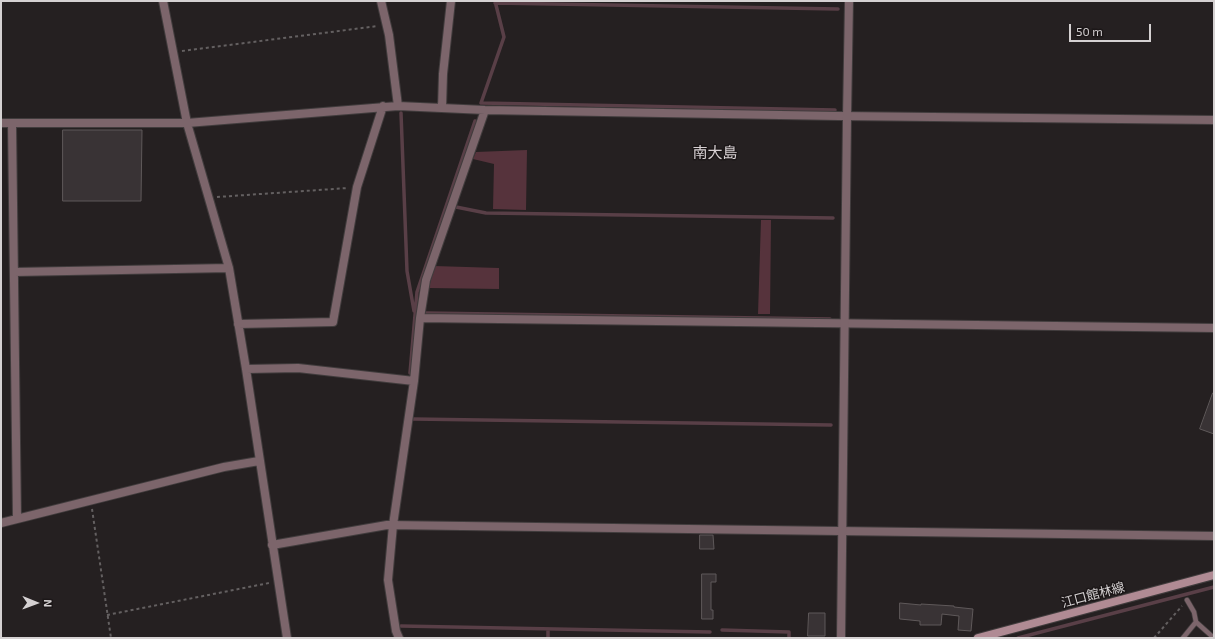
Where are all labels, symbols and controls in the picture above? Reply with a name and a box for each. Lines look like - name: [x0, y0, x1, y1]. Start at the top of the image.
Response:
- scale bar: [1071, 16, 1153, 42]
- text: 50 m: [1076, 24, 1103, 38]
- district label: 南大島: [693, 144, 737, 162]
- street label: 江口館林線: [1060, 579, 1126, 611]
- north arrow: [16, 583, 56, 623]
- text: N: [42, 599, 55, 607]

